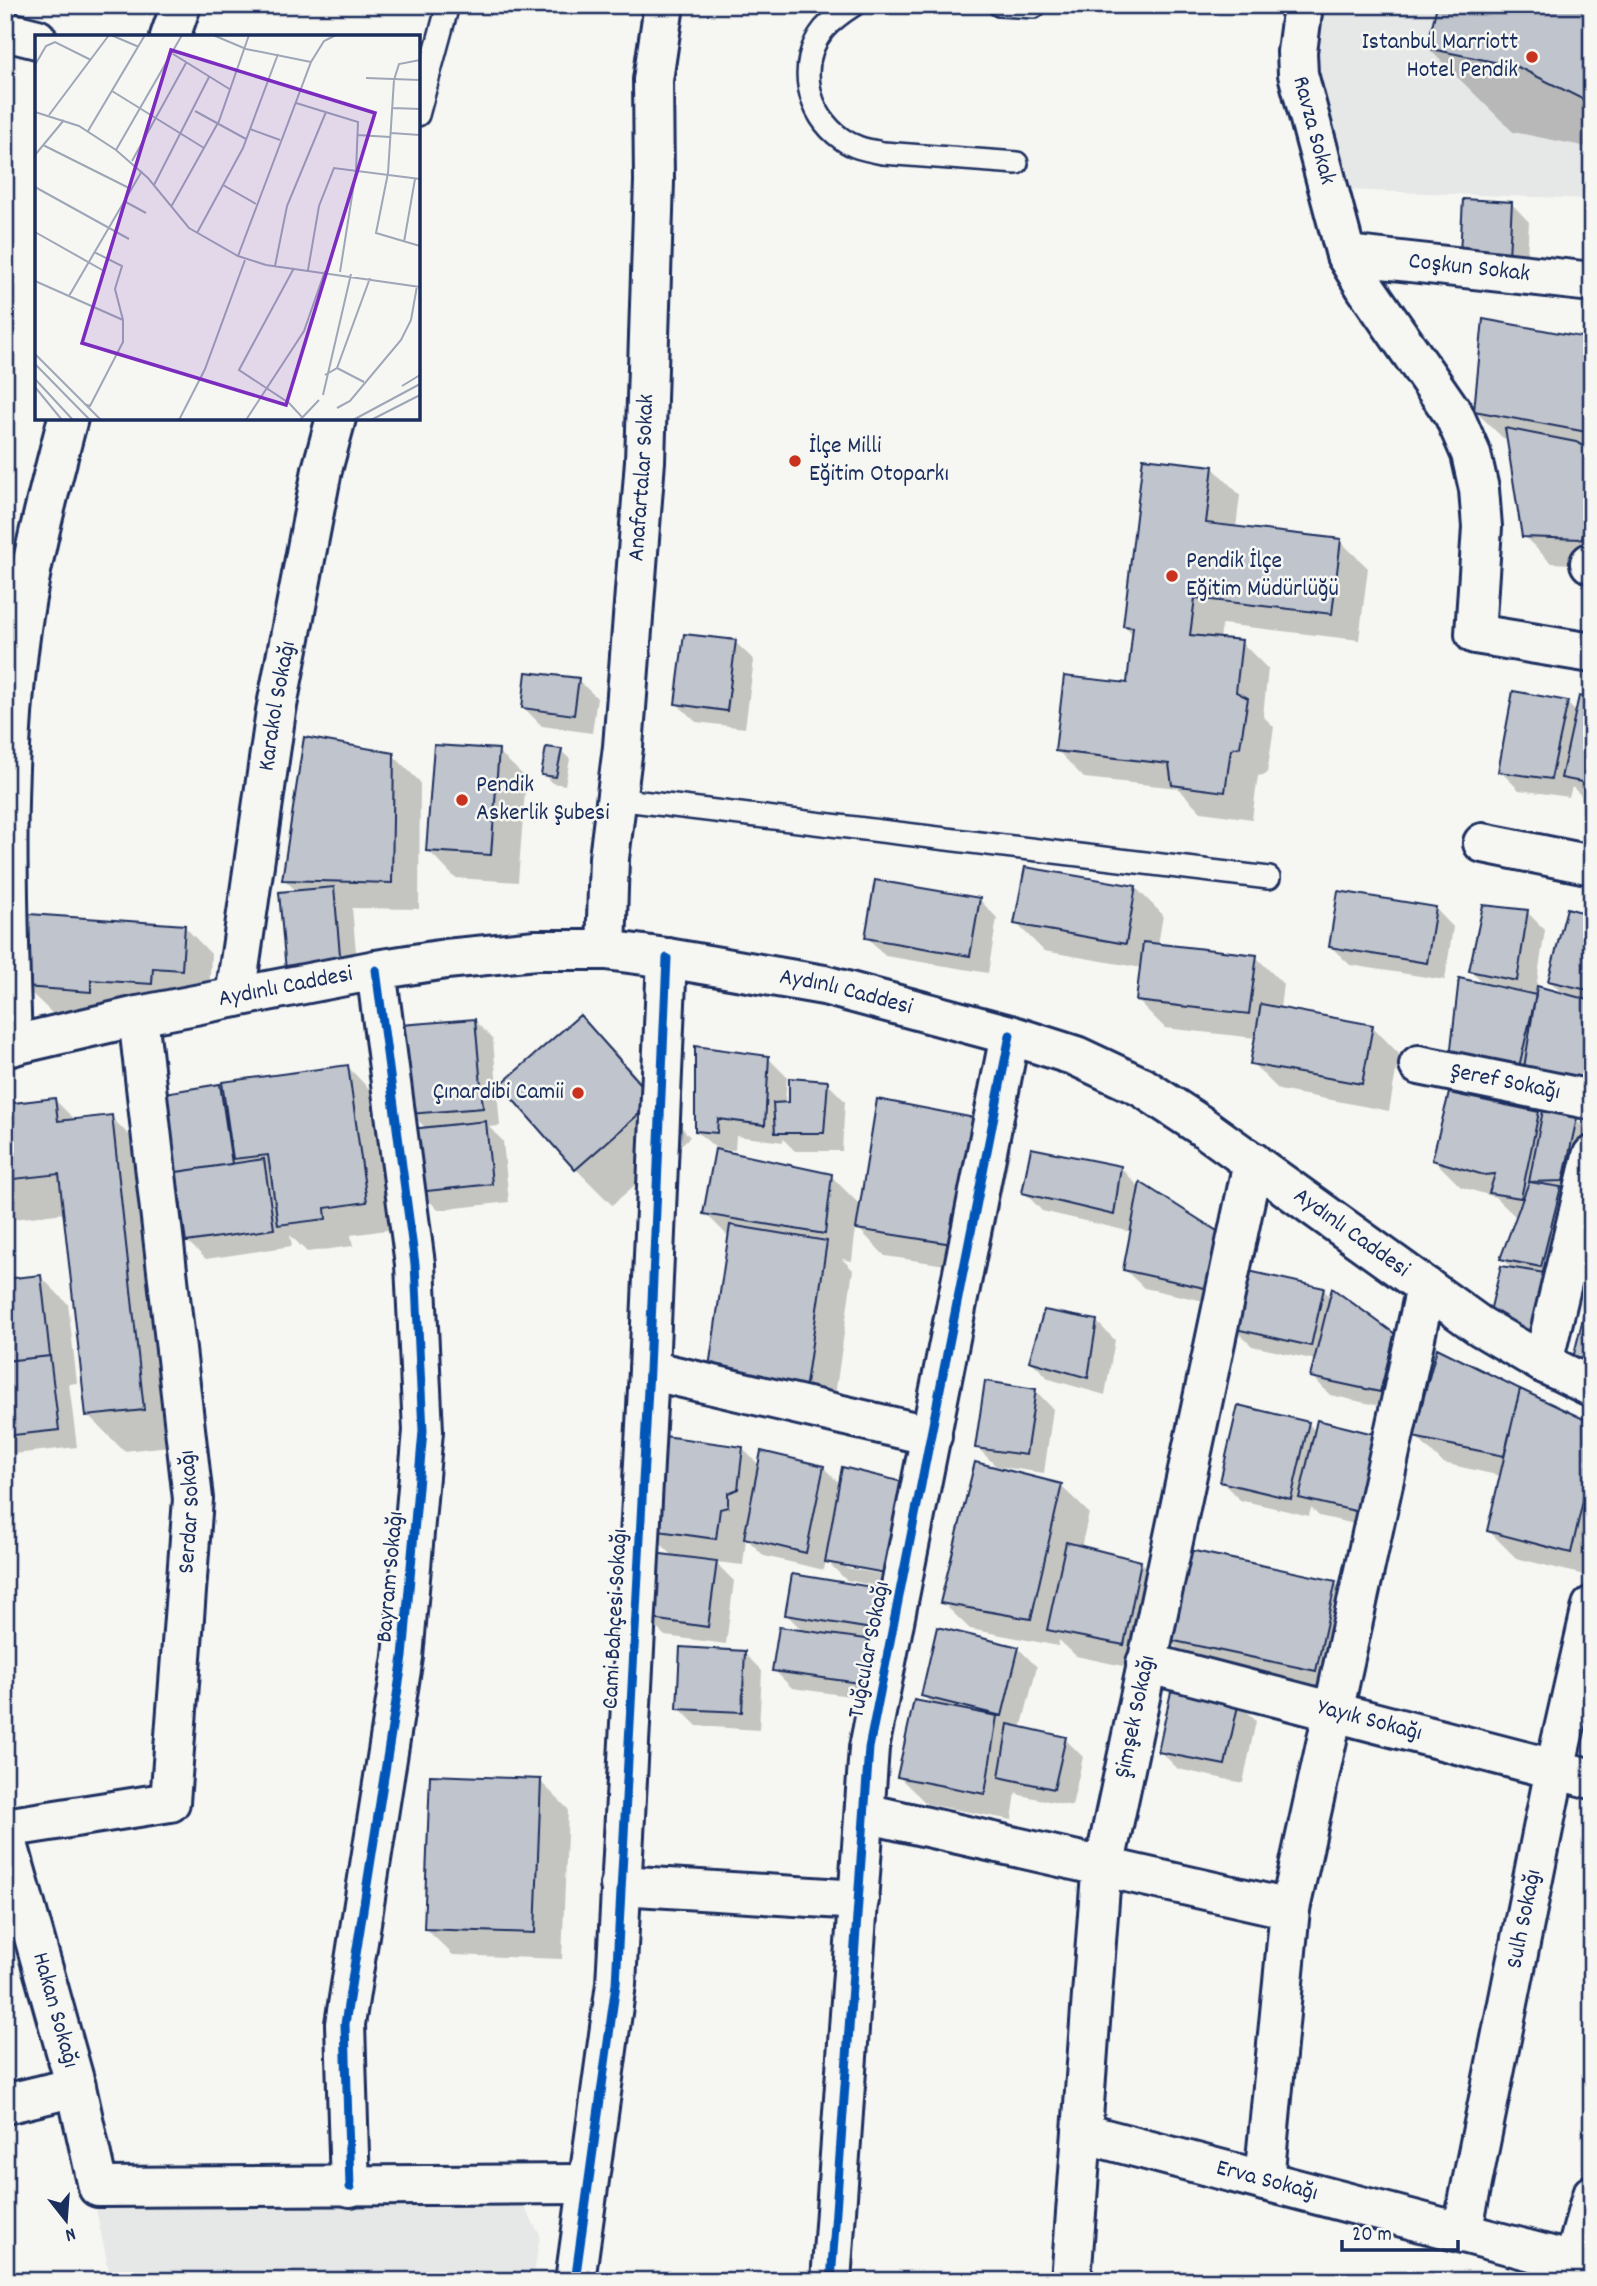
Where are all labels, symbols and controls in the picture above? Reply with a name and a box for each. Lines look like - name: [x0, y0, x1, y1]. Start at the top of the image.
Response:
- place label: Istanbul Marriott Hotel Pendik: [1361, 26, 1518, 88]
- inset map: [35, 35, 420, 420]
- marker: Istanbul Marriott Hotel Pendik: [1524, 49, 1540, 65]
- street label: Ravza Sokak: [1282, 73, 1344, 189]
- street label: Coşkun Sokak: [1407, 245, 1532, 292]
- street label: Anafartalar Sokak: [620, 393, 664, 563]
- place label: İlçe Milli Eğitim Otoparkı: [809, 430, 949, 492]
- marker: İlçe Milli Eğitim Otoparkı: [787, 453, 803, 469]
- place label: Pendik İlçe Eğitim Müdürlüğü: [1186, 545, 1339, 607]
- marker: Pendik İlçe Eğitim Müdürlüğü: [1164, 568, 1180, 584]
- street label: Karakol Sokağı: [251, 638, 306, 774]
- place label: Pendik Askerlik Şubesi: [476, 769, 610, 831]
- marker: Pendik Askerlik Şubesi: [454, 792, 470, 808]
- street label: Aydınlı Caddesi: [216, 958, 356, 1017]
- street label: Aydınlı Caddesi: [777, 961, 916, 1025]
- street label: Şeref Sokağı: [1447, 1055, 1563, 1110]
- place label: Çınardibi Camii: [433, 1076, 564, 1110]
- marker: Çınardibi Camii: [570, 1085, 586, 1101]
- street label: Aydınlı Caddesi: [1286, 1180, 1416, 1287]
- street label: Serdar Sokağı: [170, 1448, 210, 1575]
- street label: Bayram Sokağı: [368, 1510, 414, 1644]
- street label: Cami Bahçesi Sokağı: [594, 1528, 638, 1710]
- street label: Tuğcular Sokağı: [840, 1578, 900, 1722]
- street label: Şimşek Sokağı: [1106, 1652, 1165, 1781]
- street label: Yayık Sokağı: [1314, 1691, 1426, 1751]
- street label: Sulh Sokağı: [1498, 1867, 1551, 1972]
- street label: Hakan Sokağı: [22, 1949, 87, 2072]
- street label: Erva Sokağı: [1212, 2152, 1321, 2211]
- north arrow: [32, 2184, 102, 2254]
- scale bar: [1342, 2209, 1457, 2253]
- text: N: [62, 2219, 78, 2247]
- text: 20 m: [1352, 2221, 1392, 2251]

